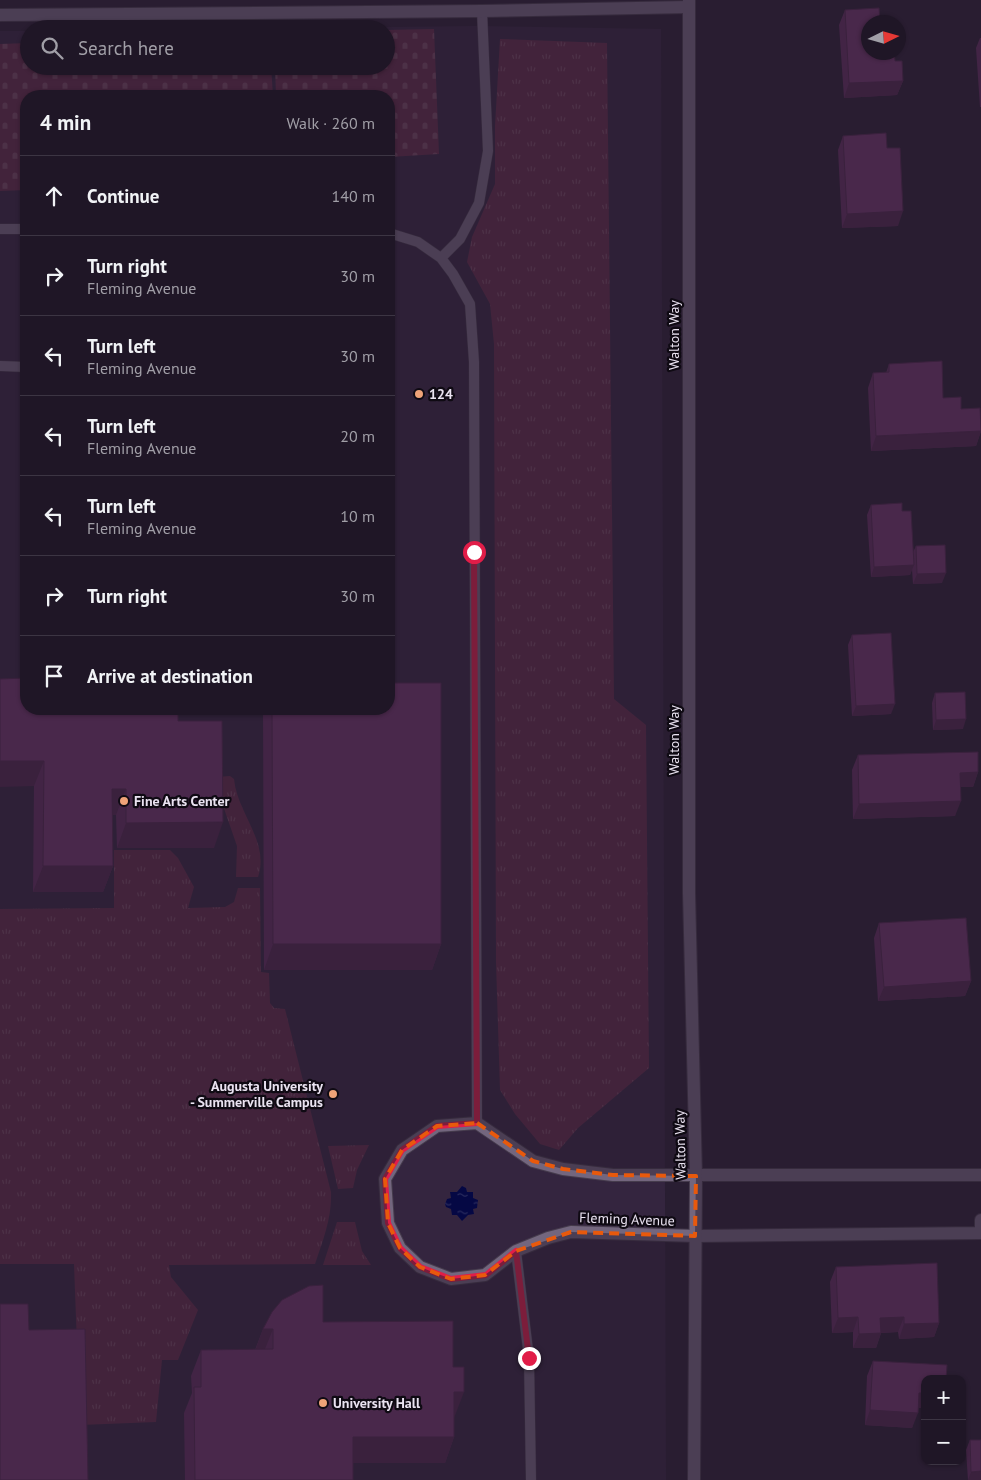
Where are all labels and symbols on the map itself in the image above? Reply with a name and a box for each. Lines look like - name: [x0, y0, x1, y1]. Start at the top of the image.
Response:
- north arrow: [861, 15, 906, 60]
- street label: Walton Way: [665, 300, 683, 370]
- place label: 124: [429, 385, 453, 403]
- marker: 124: [413, 388, 425, 400]
- route start: [463, 541, 486, 564]
- street label: Walton Way: [665, 705, 683, 775]
- place label: Fine Arts Center: [134, 792, 230, 810]
- marker: Fine Arts Center: [118, 795, 130, 807]
- place label: Augusta University - Summerville Campus: [190, 1077, 323, 1111]
- marker: Augusta University - Summerville Campus: [327, 1088, 339, 1100]
- street label: Walton Way: [670, 1109, 690, 1180]
- street label: Fleming Avenue: [579, 1208, 675, 1230]
- route end: [518, 1347, 541, 1370]
- place label: University Hall: [333, 1394, 421, 1412]
- marker: University Hall: [317, 1397, 329, 1409]

